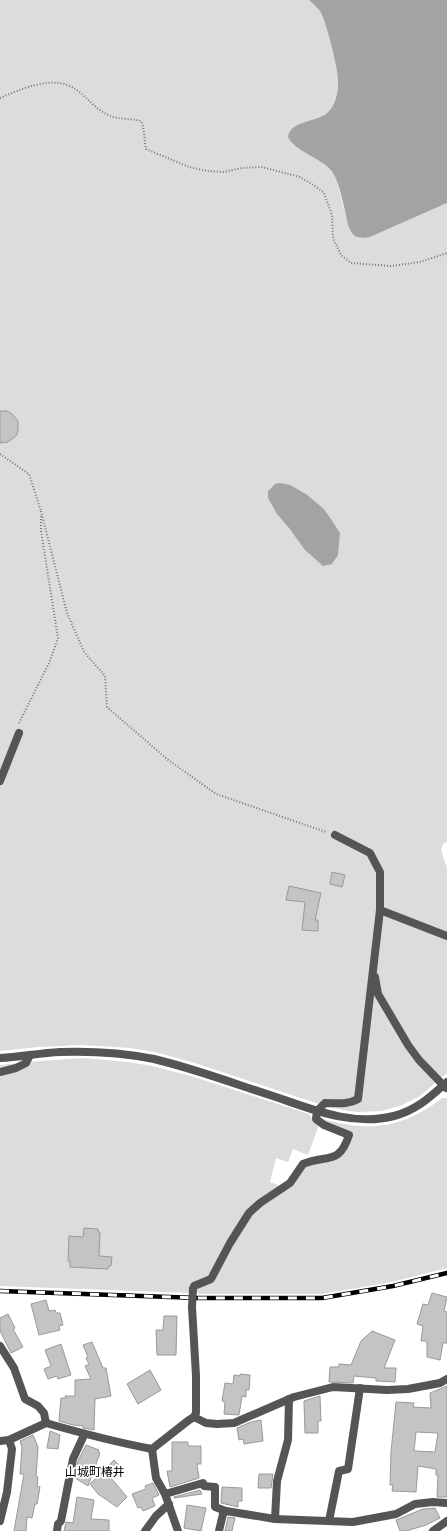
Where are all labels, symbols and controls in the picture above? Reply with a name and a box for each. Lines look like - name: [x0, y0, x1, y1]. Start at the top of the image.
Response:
- district label: 山城町椿井: [65, 1465, 125, 1479]

